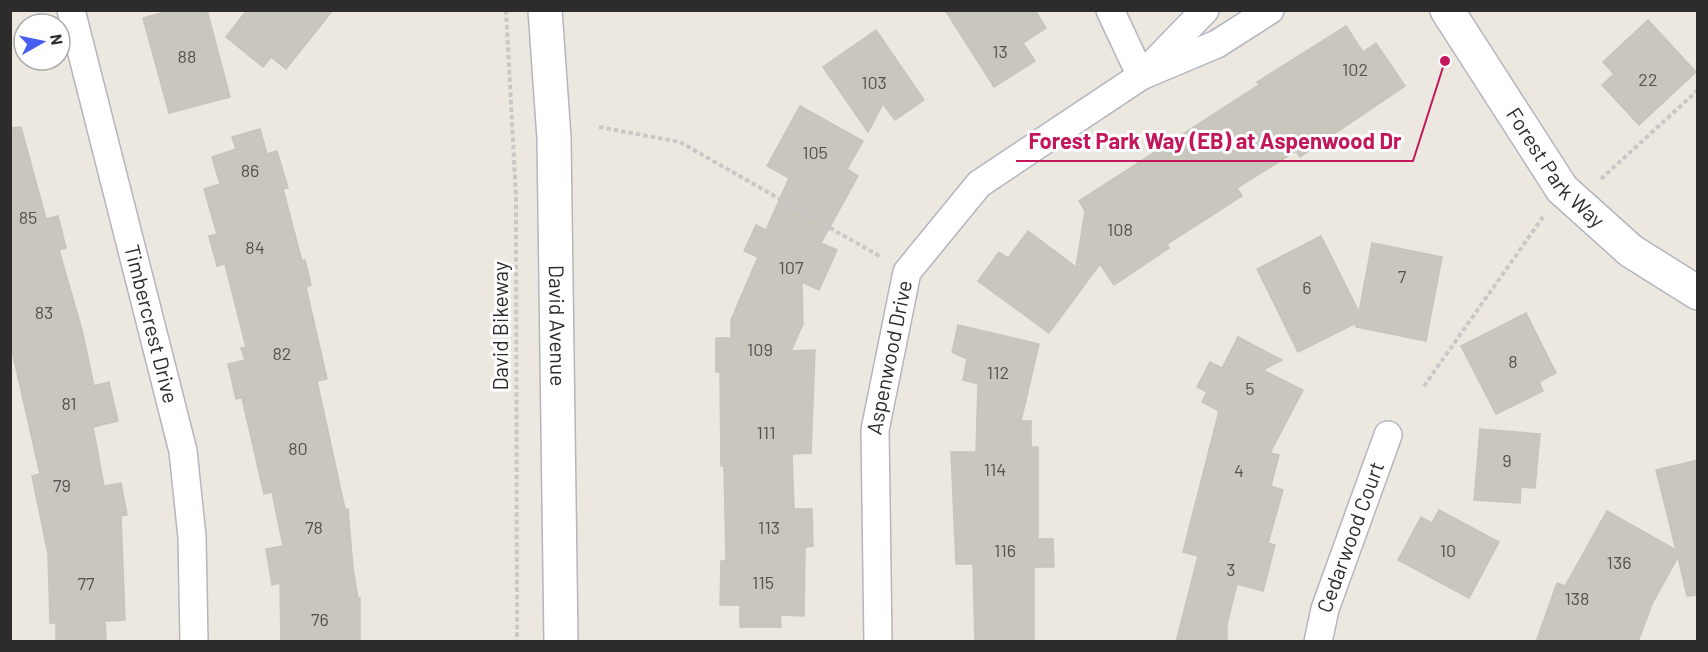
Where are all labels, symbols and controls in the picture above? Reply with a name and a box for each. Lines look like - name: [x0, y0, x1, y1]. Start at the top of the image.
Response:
- north arrow: [12, 12, 72, 72]
- text: N: [47, 33, 68, 46]
- house number: 13: [992, 40, 1008, 62]
- house number: 88: [178, 45, 196, 67]
- house number: 102: [1342, 58, 1368, 80]
- house number: 22: [1638, 68, 1658, 90]
- house number: 103: [861, 71, 887, 93]
- street label: Forest Park Way: [1502, 102, 1611, 232]
- callout: Forest Park Way (EB) at Aspenwood Dr: [1016, 121, 1413, 161]
- text: Forest Park Way (EB) at Aspenwood Dr: [1029, 127, 1402, 153]
- house number: 105: [802, 141, 828, 163]
- house number: 86: [241, 159, 259, 181]
- house number: 85: [19, 206, 37, 228]
- house number: 108: [1107, 218, 1133, 240]
- house number: 84: [245, 236, 265, 258]
- street label: Timbercrest Drive: [120, 242, 184, 406]
- house number: 107: [779, 256, 804, 278]
- street label: David Bikeway: [487, 261, 512, 391]
- street label: David Avenue: [545, 265, 571, 386]
- house number: 7: [1398, 265, 1407, 287]
- house number: 6: [1302, 276, 1312, 298]
- street label: Aspenwood Drive: [860, 278, 916, 437]
- house number: 83: [35, 301, 53, 323]
- house number: 109: [747, 338, 773, 360]
- house number: 82: [272, 342, 292, 364]
- house number: 8: [1508, 350, 1518, 372]
- house number: 112: [987, 361, 1009, 383]
- house number: 5: [1245, 377, 1255, 399]
- house number: 81: [61, 392, 77, 414]
- house number: 111: [756, 421, 776, 443]
- house number: 80: [288, 437, 308, 459]
- house number: 9: [1502, 449, 1512, 471]
- house number: 114: [984, 458, 1006, 480]
- street label: Cedarwood Court: [1311, 458, 1388, 616]
- house number: 4: [1234, 459, 1244, 481]
- house number: 79: [53, 474, 71, 496]
- house number: 78: [305, 516, 323, 538]
- house number: 113: [758, 516, 780, 538]
- house number: 116: [994, 539, 1016, 561]
- house number: 10: [1440, 539, 1456, 561]
- house number: 136: [1607, 551, 1631, 573]
- house number: 3: [1226, 558, 1236, 580]
- house number: 115: [752, 571, 774, 593]
- house number: 77: [77, 572, 95, 594]
- house number: 138: [1565, 587, 1589, 609]
- house number: 76: [311, 608, 329, 630]

